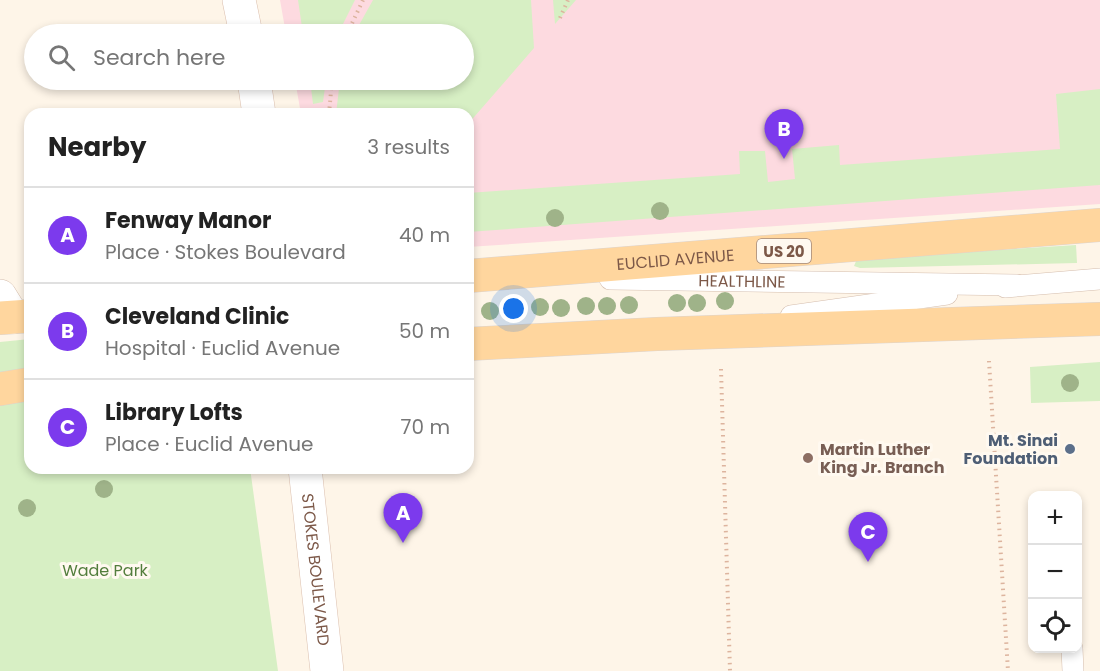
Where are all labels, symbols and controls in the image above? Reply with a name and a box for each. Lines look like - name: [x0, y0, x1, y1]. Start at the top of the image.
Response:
- search box: [24, 24, 474, 90]
- icon: search: [45, 41, 78, 74]
- text: Search here: [93, 42, 226, 73]
- pin: B: [764, 110, 804, 159]
- text: Nearby: [48, 129, 146, 165]
- text: 3 results: [367, 133, 450, 161]
- text: Fenway Manor: [105, 205, 271, 236]
- text: A: [60, 221, 75, 249]
- text: 40 m: [399, 221, 450, 249]
- text: Place · Stokes Boulevard: [105, 238, 346, 266]
- road number: US 20: [757, 239, 811, 263]
- street label: EUCLID AVENUE: [616, 243, 735, 275]
- street label: HEALTHLINE: [698, 269, 786, 293]
- your location: [499, 294, 528, 323]
- text: Cleveland Clinic: [105, 301, 289, 332]
- text: B: [61, 317, 74, 345]
- text: 50 m: [399, 317, 450, 345]
- text: Hospital · Euclid Avenue: [105, 334, 340, 362]
- text: Library Lofts: [105, 397, 243, 428]
- text: C: [60, 413, 75, 441]
- text: 70 m: [401, 413, 450, 441]
- place label: Mt. Sinai Foundation: [964, 429, 1058, 470]
- text: Place · Euclid Avenue: [105, 430, 313, 458]
- place label: Martin Luther King Jr. Branch: [820, 438, 944, 479]
- marker: Mt. Sinai Foundation: [1063, 442, 1077, 456]
- marker: Martin Luther King Jr. Branch: [801, 451, 815, 465]
- map controls: [1028, 491, 1082, 653]
- button: +: [1028, 491, 1082, 545]
- street label: STOKES BOULEVARD: [296, 492, 336, 647]
- pin: A: [384, 494, 422, 543]
- pin: C: [848, 512, 888, 562]
- button: −: [1028, 545, 1082, 599]
- park label: Wade Park: [62, 559, 149, 582]
- button: locate: [1028, 599, 1082, 653]

